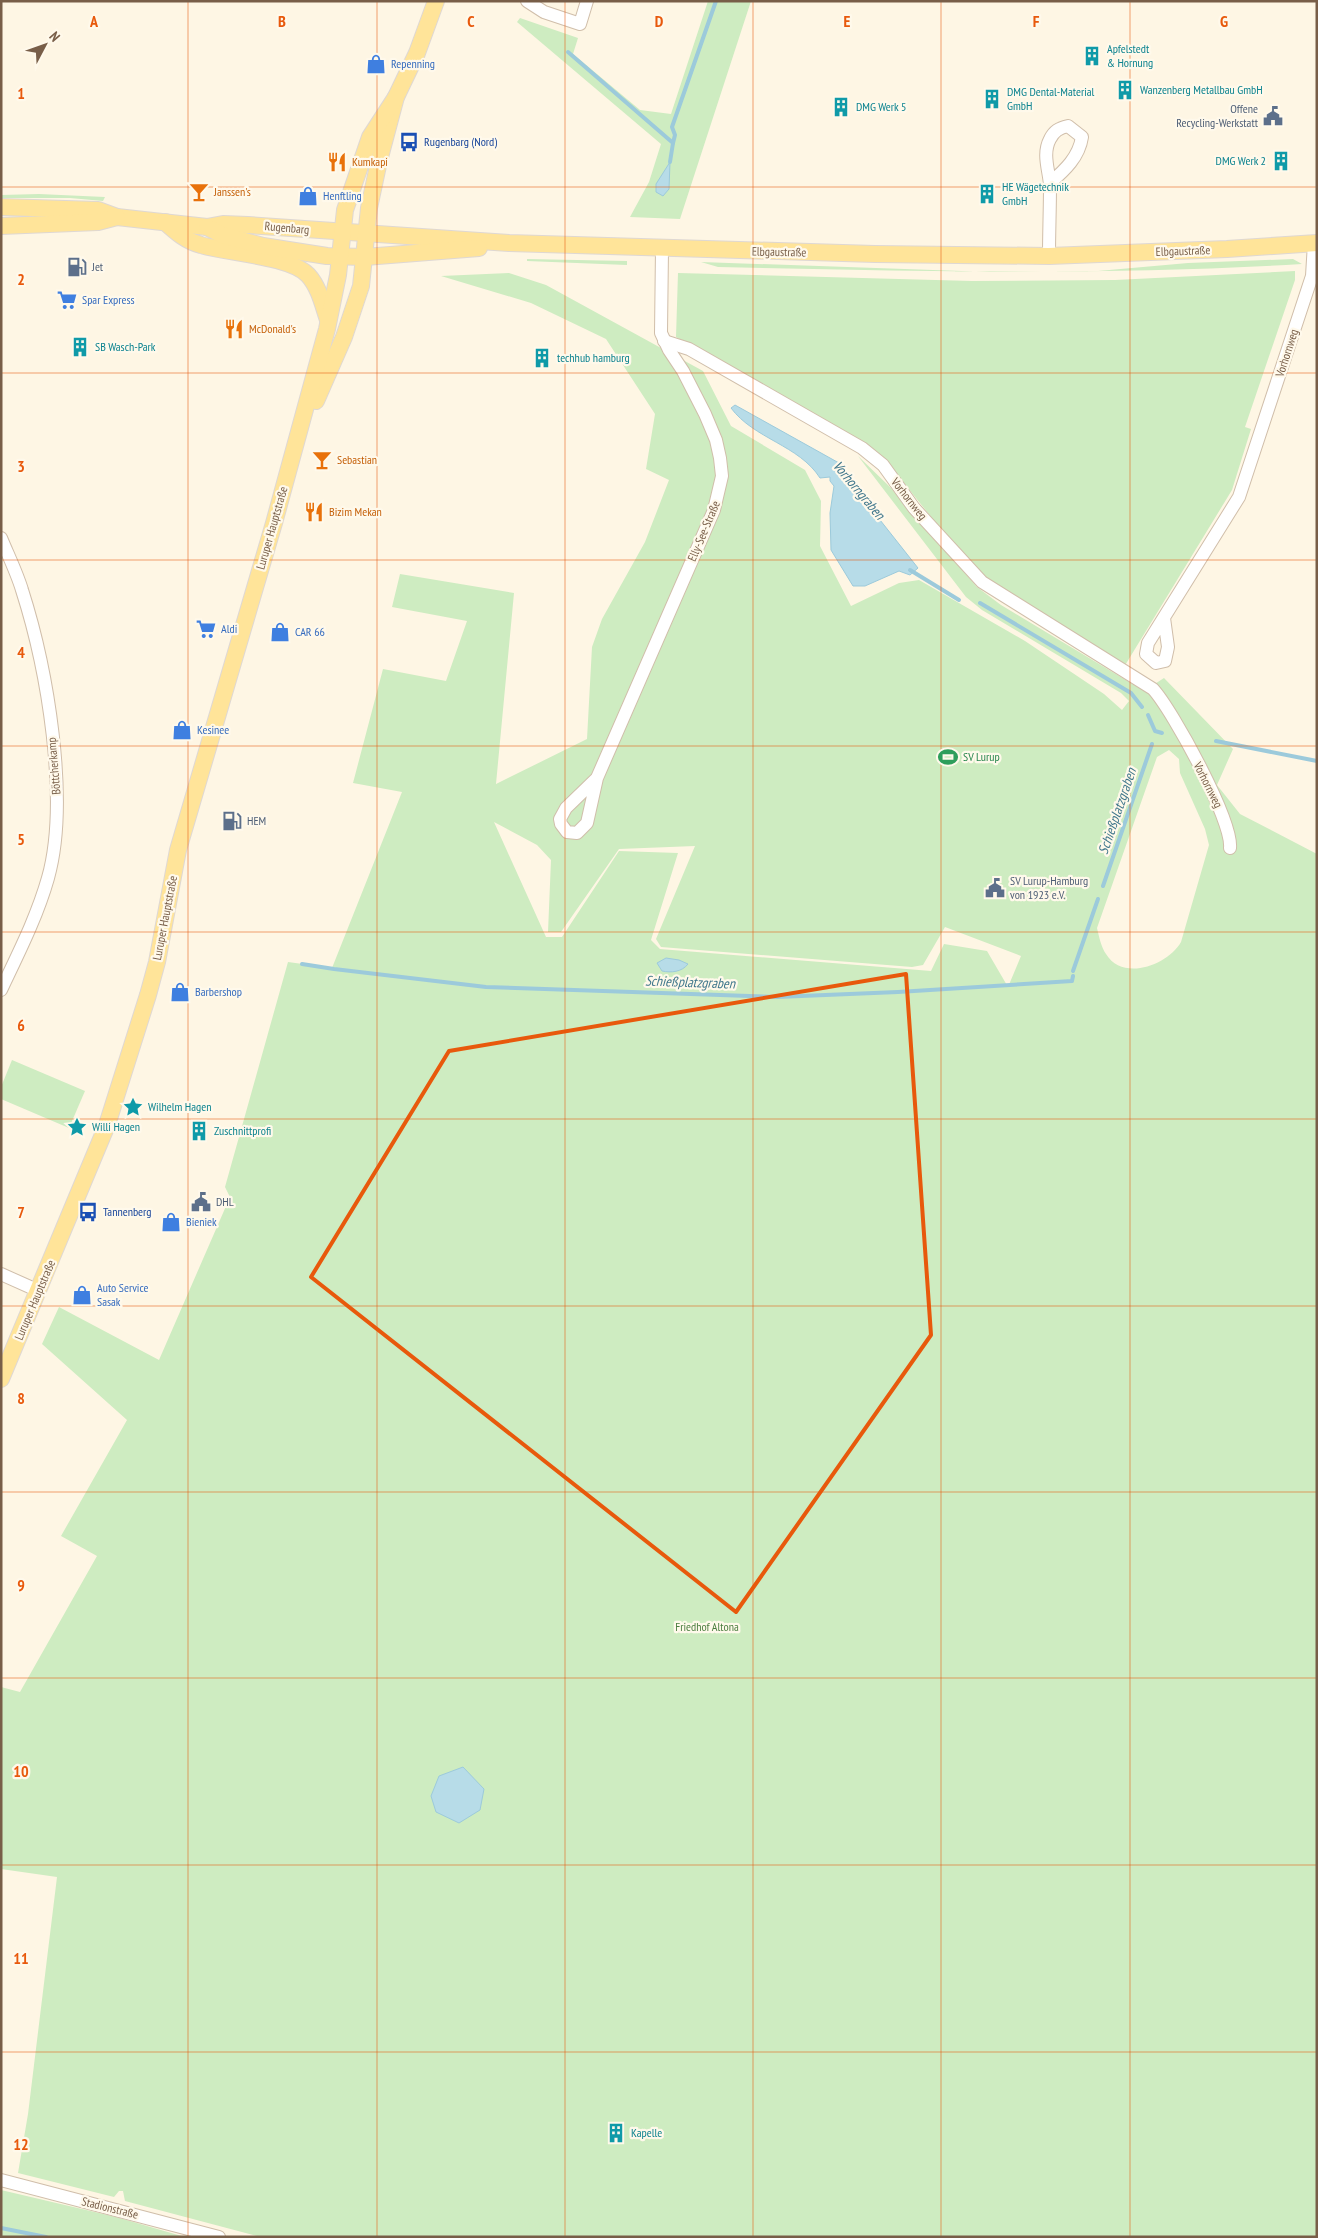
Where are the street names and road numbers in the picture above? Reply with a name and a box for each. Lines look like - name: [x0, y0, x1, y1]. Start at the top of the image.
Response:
- street label: Rugenbarg: [264, 218, 310, 237]
- street label: Elbgaustraße: [1155, 242, 1211, 259]
- street label: Elbgaustraße: [752, 244, 806, 259]
- street label: Vorhornweg: [1271, 327, 1301, 380]
- street label: Vorhornweg: [888, 474, 931, 523]
- street label: Luruper Hauptstraße: [252, 485, 291, 571]
- street label: Elly-See-Straße: [684, 498, 723, 563]
- street label: Böttcherkamp: [44, 737, 63, 795]
- street label: Vorhornweg: [1190, 758, 1226, 810]
- street label: Luruper Hauptstraße: [149, 874, 180, 961]
- street label: Luruper Hauptstraße: [11, 1257, 58, 1342]
- street label: Stadionstraße: [80, 2193, 140, 2222]

